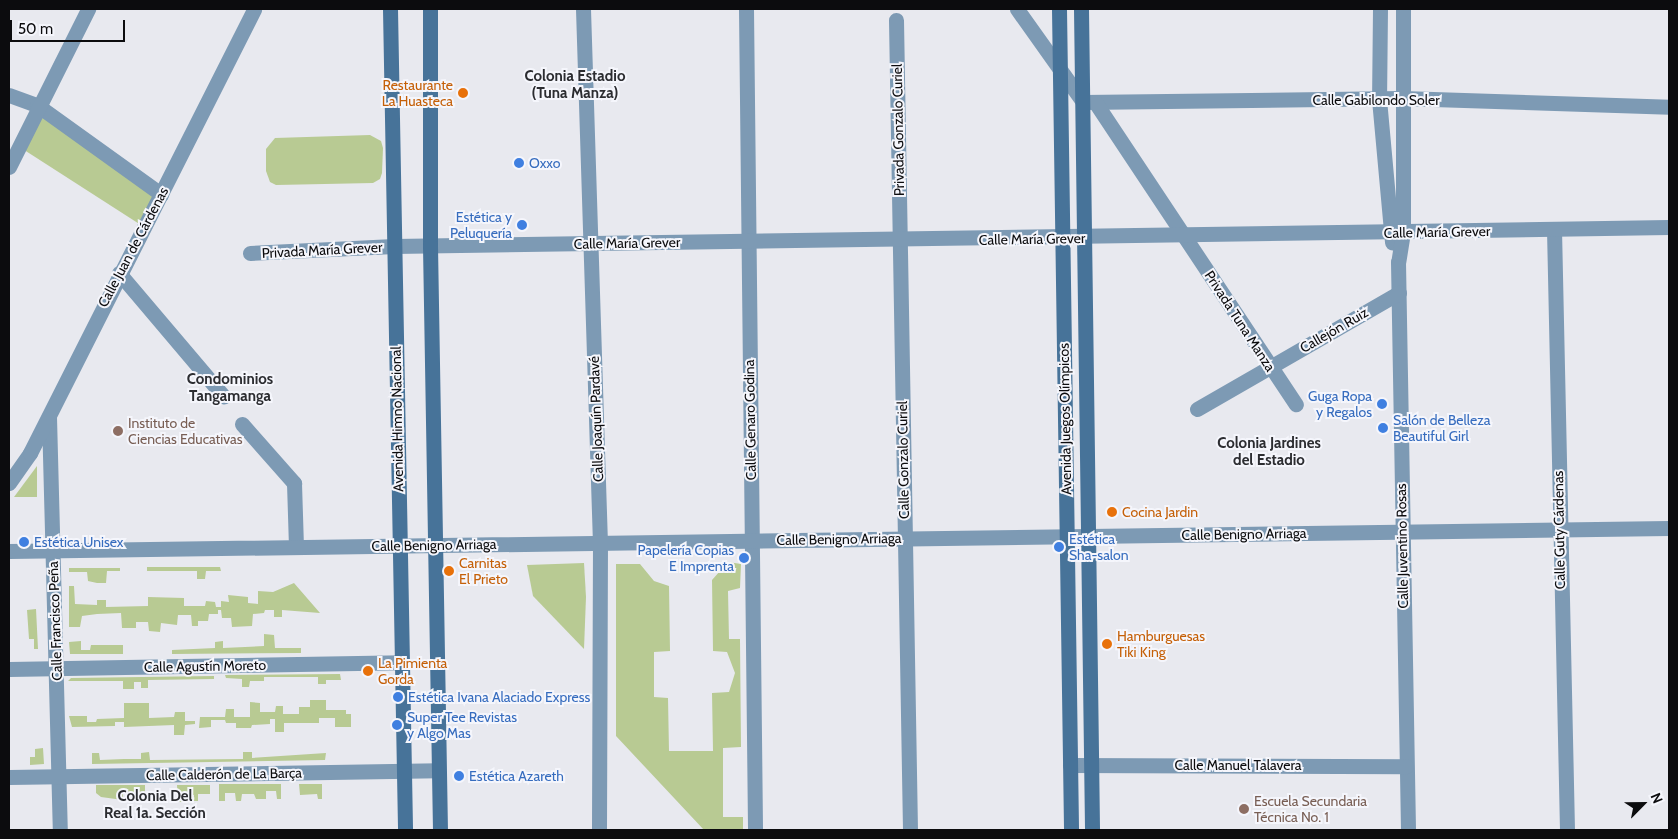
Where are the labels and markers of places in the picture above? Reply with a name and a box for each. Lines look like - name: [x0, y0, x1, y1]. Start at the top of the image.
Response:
- place label: Restaurante La Huasteca: [382, 77, 453, 110]
- marker: Restaurante La Huasteca: [457, 87, 469, 99]
- place label: Oxxo: [529, 155, 560, 171]
- marker: Oxxo: [513, 157, 525, 169]
- place label: Estética y Peluquería: [450, 209, 512, 242]
- marker: Estética y Peluquería: [516, 219, 528, 231]
- place label: Guga Ropa y Regalos: [1308, 388, 1372, 421]
- marker: Guga Ropa y Regalos: [1376, 398, 1388, 410]
- place label: Salón de Belleza Beautiful Girl: [1393, 412, 1490, 444]
- place label: Instituto de Ciencias Educativas: [128, 415, 243, 448]
- marker: Salón de Belleza Beautiful Girl: [1377, 422, 1389, 434]
- marker: Instituto de Ciencias Educativas: [112, 425, 124, 437]
- place label: Cocina Jardin: [1122, 504, 1198, 520]
- marker: Cocina Jardin: [1106, 506, 1118, 518]
- place label: Estética Sha-salon: [1069, 531, 1129, 564]
- place label: Estética Unisex: [34, 534, 123, 550]
- marker: Estética Unisex: [18, 536, 30, 548]
- marker: Estética Sha-salon: [1053, 541, 1065, 553]
- place label: Papelería Copias E Imprenta: [637, 542, 734, 574]
- marker: Papelería Copias E Imprenta: [738, 552, 750, 564]
- place label: Carnitas El Prieto: [459, 555, 508, 588]
- marker: Carnitas El Prieto: [443, 565, 455, 577]
- place label: Hamburguesas Tiki King: [1117, 628, 1205, 660]
- marker: Hamburguesas Tiki King: [1101, 638, 1113, 650]
- place label: La Pimienta Gorda: [378, 655, 447, 688]
- marker: La Pimienta Gorda: [362, 665, 374, 677]
- place label: Estética Ivana Alaciado Express: [408, 689, 590, 705]
- marker: Estética Ivana Alaciado Express: [392, 691, 404, 703]
- place label: Super Tee Revistas y Algo Mas: [407, 709, 517, 742]
- marker: Super Tee Revistas y Algo Mas: [391, 719, 403, 731]
- place label: Estética Azareth: [469, 768, 564, 784]
- marker: Estética Azareth: [453, 770, 465, 782]
- place label: Escuela Secundaria Técnica No. 1: [1254, 793, 1367, 826]
- marker: Escuela Secundaria Técnica No. 1: [1238, 803, 1250, 815]

